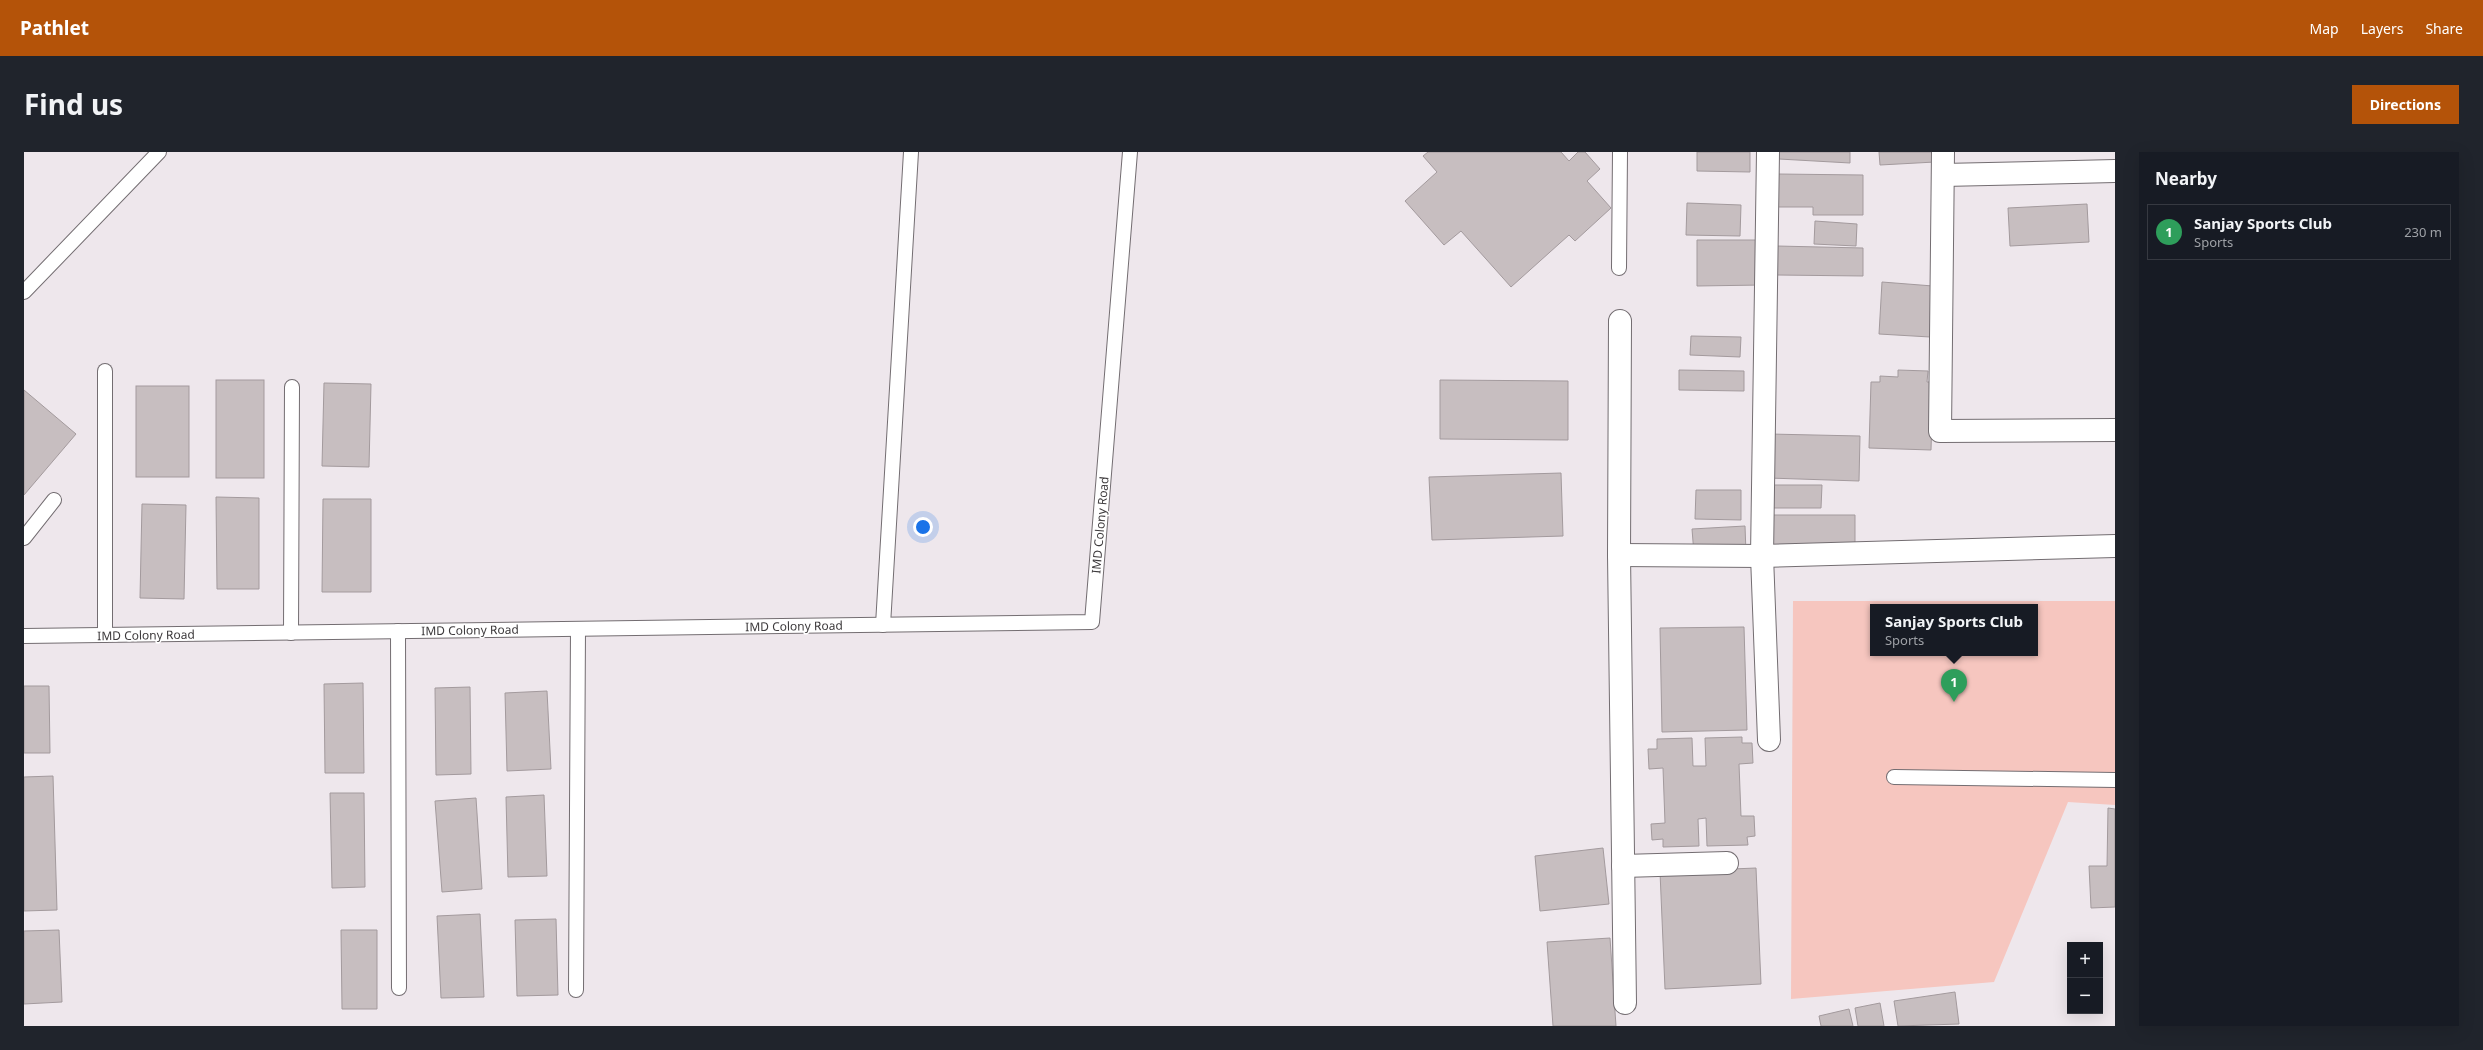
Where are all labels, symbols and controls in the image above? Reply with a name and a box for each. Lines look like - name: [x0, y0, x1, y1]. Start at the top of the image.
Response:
- text: Pathlet: [20, 15, 89, 41]
- text: Map: [2310, 19, 2339, 38]
- text: Layers: [2361, 19, 2403, 38]
- text: Share: [2425, 19, 2463, 38]
- text: Find us: [24, 85, 123, 123]
- button: Directions: [2352, 85, 2459, 124]
- text: Nearby: [2155, 167, 2217, 190]
- text: Sanjay Sports Club: [2194, 213, 2332, 233]
- text: 1: [2165, 223, 2173, 241]
- text: 230 m: [2404, 223, 2442, 241]
- text: Sports: [2194, 233, 2233, 251]
- street label: IMD Colony Road: [1087, 476, 1113, 574]
- your location: [913, 517, 933, 537]
- popup: [1870, 604, 2038, 656]
- text: Sanjay Sports Club: [1885, 611, 2023, 631]
- street label: IMD Colony Road: [745, 617, 843, 635]
- street label: IMD Colony Road: [421, 621, 519, 639]
- street label: IMD Colony Road: [97, 626, 195, 644]
- text: Sports: [1885, 631, 1924, 649]
- pin: 1: [1941, 669, 1967, 702]
- map controls: [2067, 942, 2103, 1014]
- button: +: [2067, 942, 2103, 978]
- button: −: [2067, 978, 2103, 1014]

